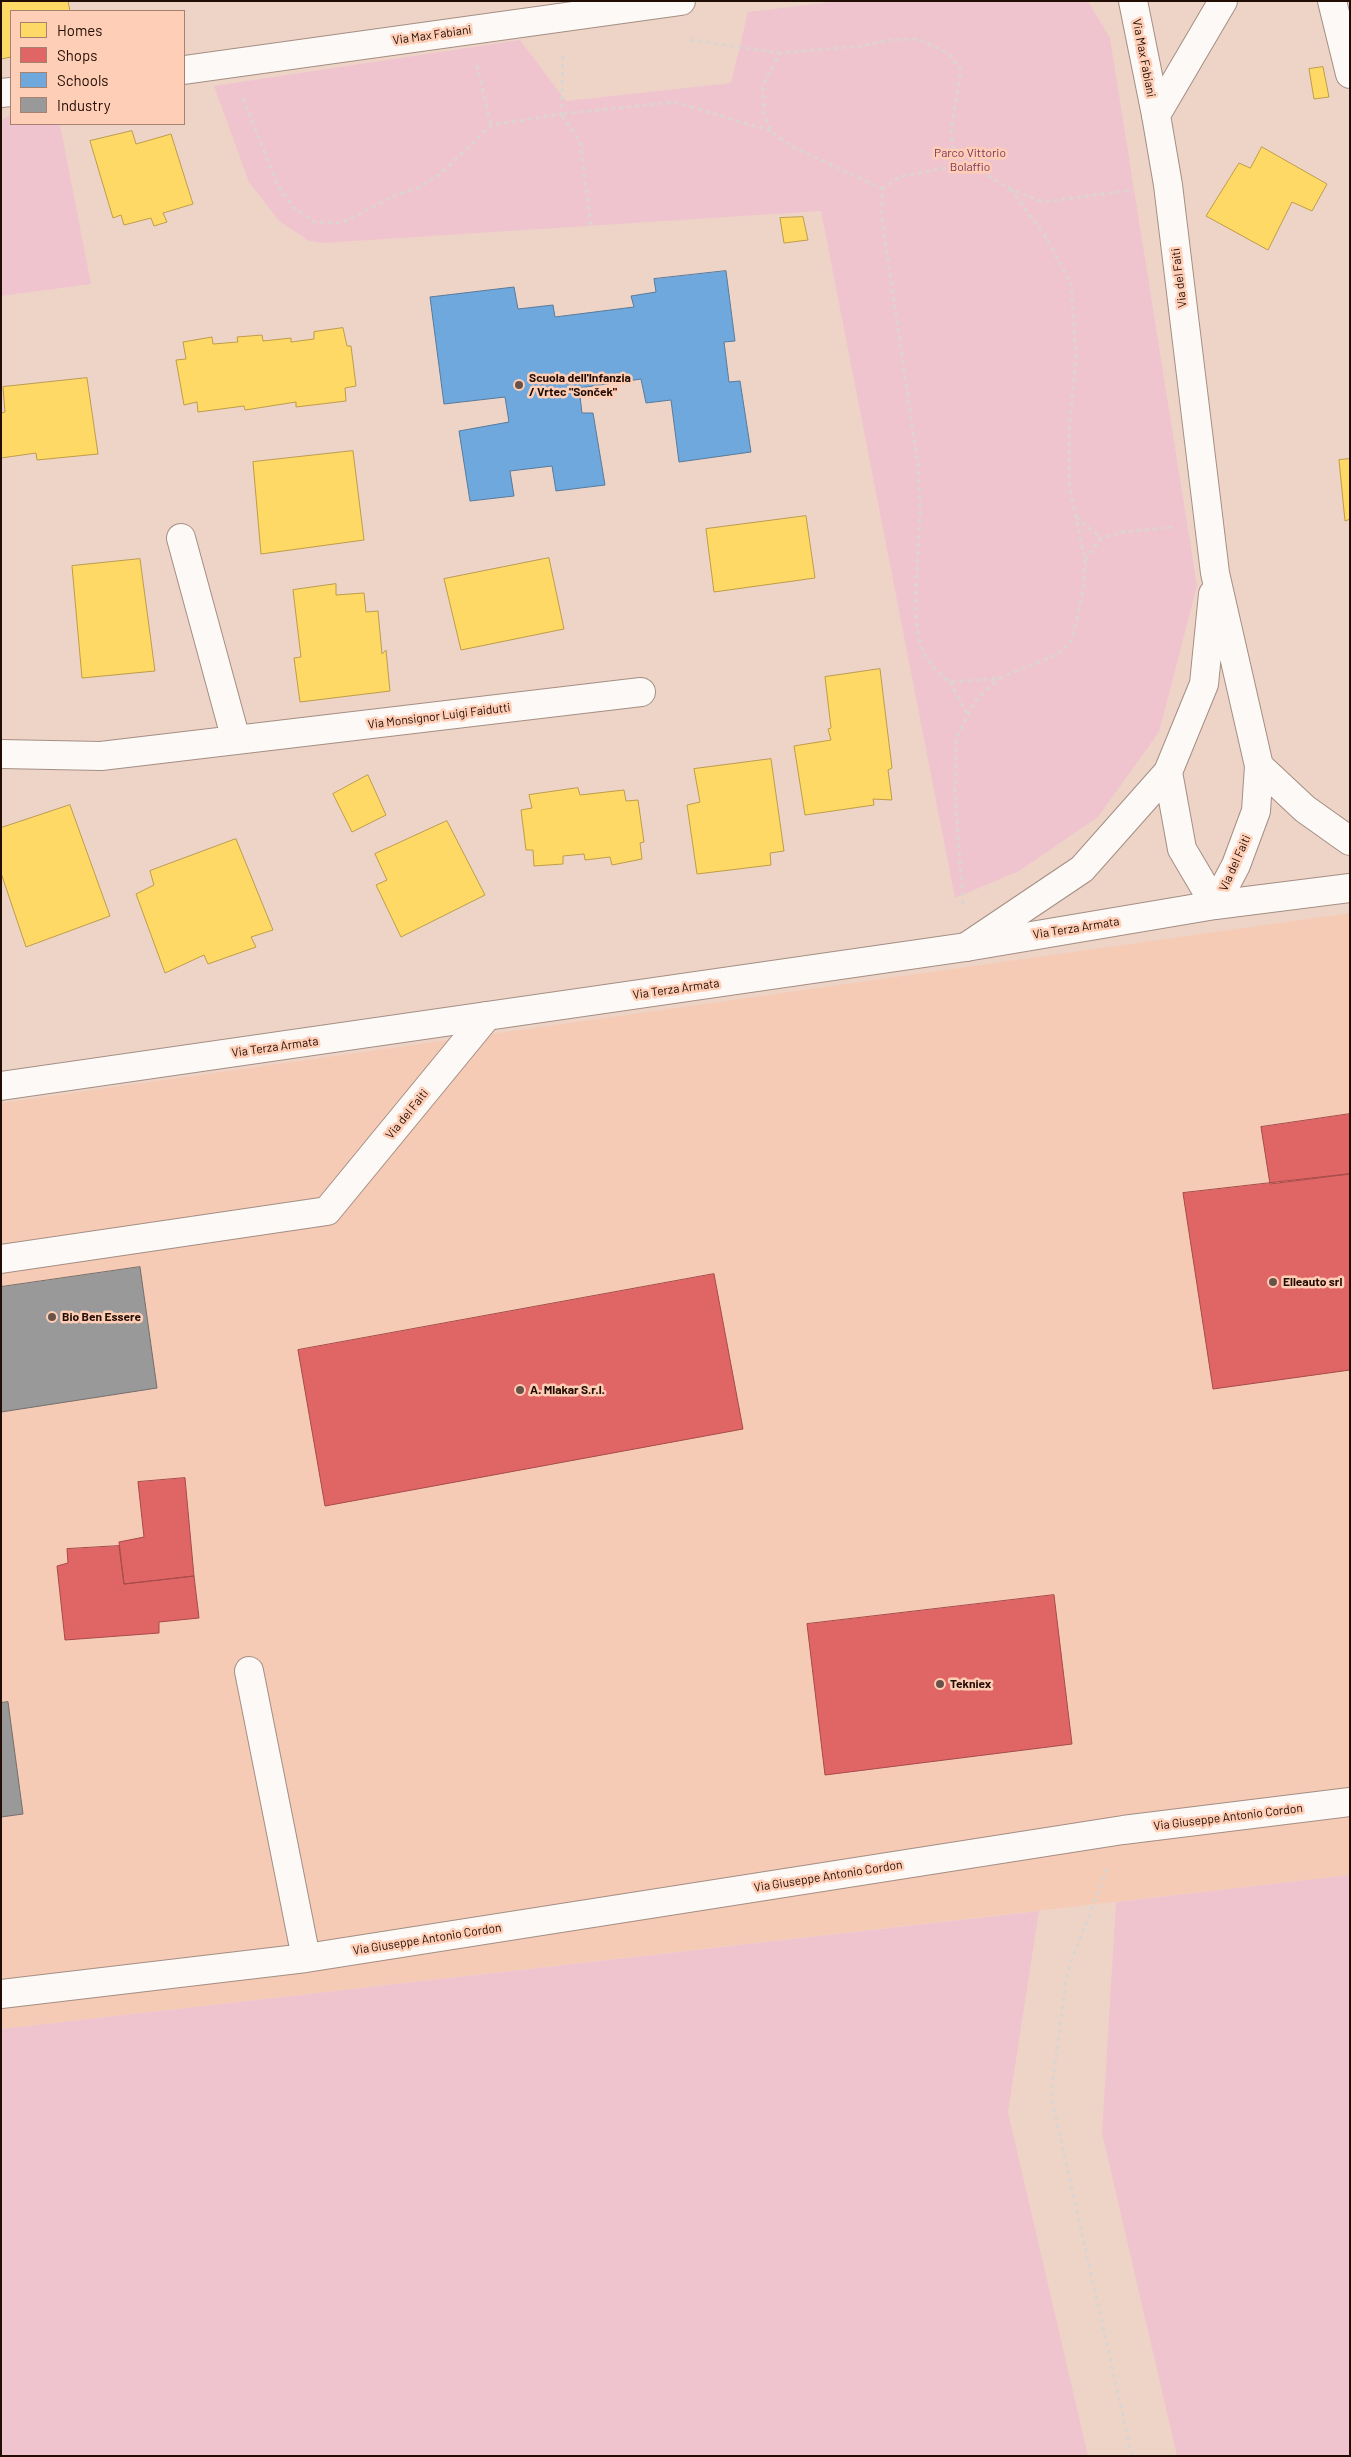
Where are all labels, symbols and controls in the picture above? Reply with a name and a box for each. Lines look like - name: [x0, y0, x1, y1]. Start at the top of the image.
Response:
- legend: [10, 10, 185, 125]
- street label: Via Max Fabiani: [1129, 18, 1159, 98]
- text: Homes: [57, 21, 102, 39]
- street label: Via Max Fabiani: [392, 22, 472, 48]
- text: Shops: [57, 46, 97, 64]
- text: Schools: [57, 71, 109, 89]
- text: Industry: [57, 96, 111, 114]
- park label: Parco Vittorio Bolaffio: [934, 146, 1006, 174]
- street label: Via del Faiti: [1168, 247, 1190, 309]
- place label: Scuola dell'Infanzia / Vrtec "Sonček": [529, 371, 631, 399]
- marker: Scuola dell'Infanzia / Vrtec "Sonček": [513, 379, 525, 391]
- street label: Via Monsignor Luigi Faidutti: [367, 700, 511, 732]
- street label: Via del Faiti: [1216, 833, 1254, 893]
- street label: Via Terza Armata: [1032, 914, 1120, 942]
- street label: Via Terza Armata: [632, 976, 720, 1002]
- street label: Via Terza Armata: [231, 1034, 319, 1060]
- street label: Via del Faiti: [383, 1086, 431, 1142]
- place label: Elleauto srl: [1283, 1275, 1342, 1289]
- marker: Elleauto srl: [1267, 1276, 1279, 1288]
- place label: Bio Ben Essere: [62, 1310, 141, 1324]
- marker: Bio Ben Essere: [46, 1311, 58, 1323]
- place label: A. Mlakar S.r.l.: [530, 1383, 605, 1397]
- marker: A. Mlakar S.r.l.: [514, 1384, 526, 1396]
- place label: Tekniex: [950, 1677, 991, 1691]
- marker: Tekniex: [934, 1678, 946, 1690]
- street label: Via Giuseppe Antonio Cordon: [1153, 1801, 1303, 1833]
- street label: Via Giuseppe Antonio Cordon: [753, 1857, 903, 1895]
- street label: Via Giuseppe Antonio Cordon: [352, 1920, 502, 1958]

